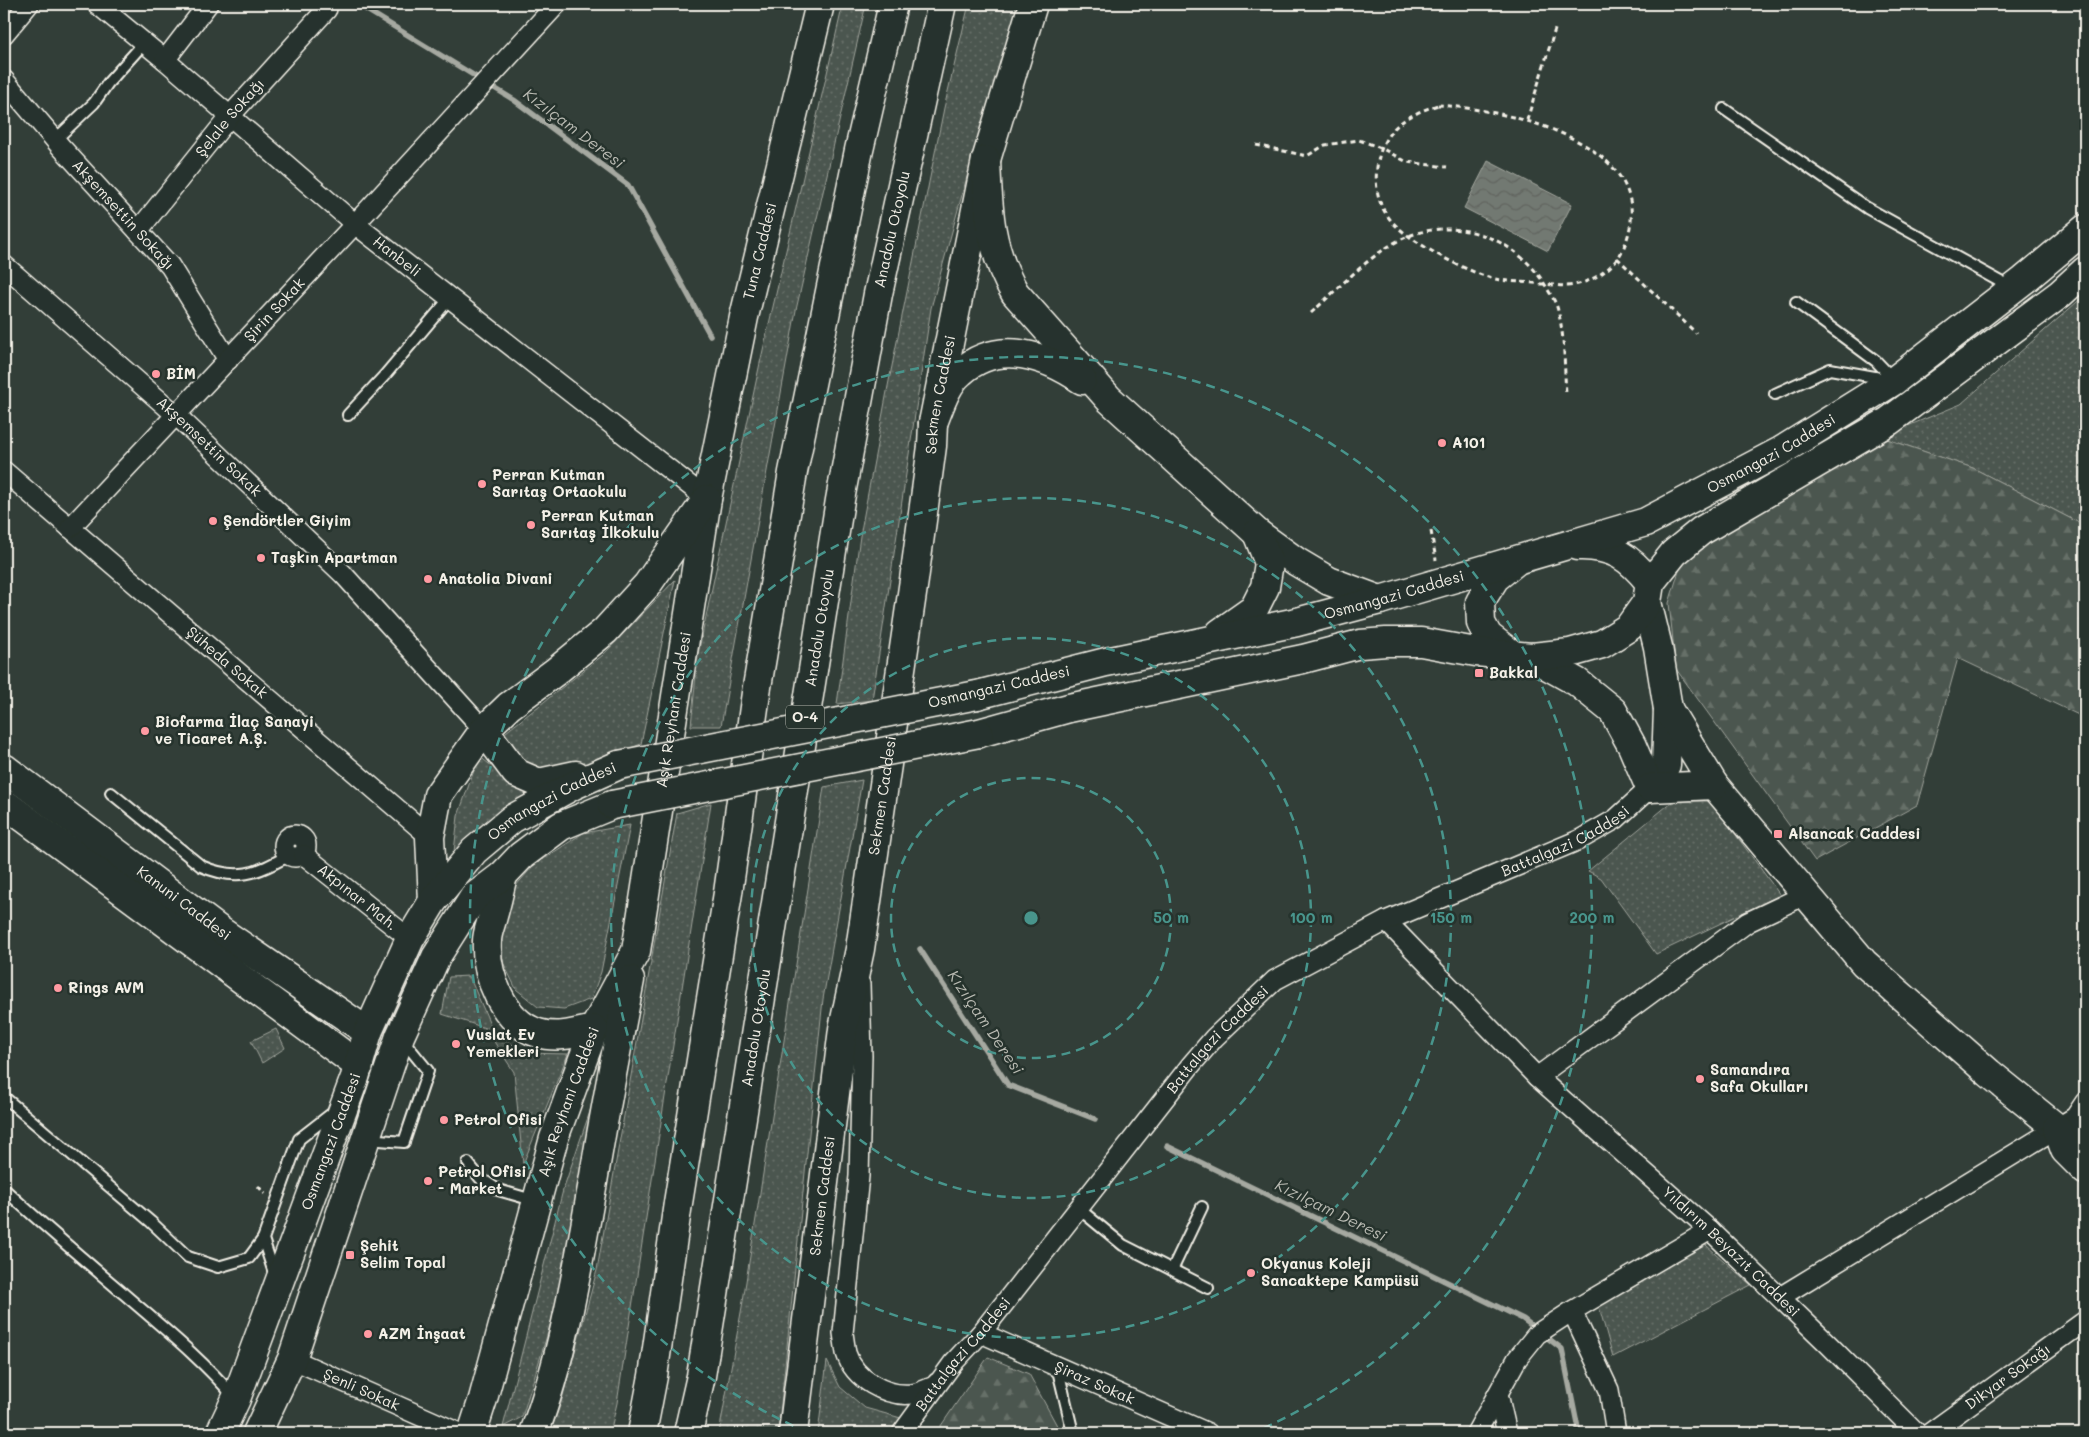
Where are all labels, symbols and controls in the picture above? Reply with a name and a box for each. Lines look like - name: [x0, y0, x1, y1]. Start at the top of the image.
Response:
- street label: Şelale Sokağı: [190, 74, 268, 160]
- water label: Kızılçam Deresi: [519, 83, 629, 173]
- street label: Akşemsettin Sokağı: [68, 155, 180, 274]
- street label: Anadolu Otoyolu: [869, 169, 914, 290]
- street label: Tuna Caddesi: [738, 200, 780, 301]
- street label: Hanbeli: [369, 231, 425, 281]
- street label: Şirin Sokak: [239, 273, 309, 346]
- street label: Sekmen Caddesi: [920, 333, 959, 455]
- place label: BİM: [166, 363, 196, 383]
- marker: BİM: [150, 368, 162, 380]
- street label: Akşemsettin Sokak: [153, 392, 267, 500]
- street label: Osmangazi Caddesi: [1703, 409, 1839, 497]
- place label: A101: [1452, 432, 1485, 452]
- marker: A101: [1436, 437, 1448, 449]
- place label: Perran Kutman Sarıtaş Ortaokulu: [492, 464, 627, 502]
- marker: Perran Kutman Sarıtaş Ortaokulu: [476, 478, 488, 490]
- place label: Perran Kutman Sarıtaş İlkokulu: [541, 505, 660, 543]
- place label: Şendörtler Giyim: [223, 510, 351, 530]
- marker: Şendörtler Giyim: [207, 515, 219, 527]
- marker: Perran Kutman Sarıtaş İlkokulu: [525, 519, 537, 531]
- place label: Taşkın Apartman: [271, 547, 397, 568]
- marker: Taşkın Apartman: [255, 552, 267, 564]
- street label: Osmangazi Caddesi: [1321, 565, 1466, 623]
- street label: Anadolu Otoyolu: [799, 567, 838, 688]
- place label: Anatolia Divani: [438, 568, 553, 588]
- marker: Anatolia Divani: [422, 573, 434, 585]
- street label: Şüheda Sokak: [183, 621, 272, 702]
- street label: Aşık Reyhani Caddesi: [651, 630, 695, 789]
- street label: Osmangazi Caddesi: [926, 660, 1072, 712]
- place label: Bakkal: [1489, 662, 1538, 682]
- marker: Bakkal: [1473, 667, 1485, 679]
- road number: O-4: [786, 706, 824, 729]
- place label: Biofarma İlaç Sanayi ve Ticaret A.Ş.: [155, 711, 314, 748]
- marker: Biofarma İlaç Sanayi ve Ticaret A.Ş.: [139, 725, 151, 737]
- street label: Sekmen Caddesi: [863, 734, 900, 856]
- street label: Osmangazi Caddesi: [483, 757, 619, 845]
- street label: Battalgazi Caddesi: [1498, 801, 1633, 881]
- place label: Alsancak Caddesi: [1788, 823, 1920, 843]
- marker: Alsancak Caddesi: [1772, 828, 1784, 840]
- street label: Akpınar Mah.: [314, 859, 402, 934]
- street label: Kanuni Caddesi: [133, 861, 235, 944]
- text: 50 m: [1153, 907, 1189, 927]
- text: 100 m: [1289, 907, 1333, 927]
- text: 150 m: [1430, 907, 1472, 927]
- text: 200 m: [1570, 907, 1615, 927]
- centre of rings: [1022, 909, 1040, 927]
- water label: Kızılçam Deresi: [944, 966, 1029, 1078]
- street label: Anadolu Otoyolu: [736, 967, 774, 1088]
- place label: Rings AVM: [68, 977, 144, 997]
- street label: Battalgazi Caddesi: [1161, 980, 1272, 1097]
- marker: Rings AVM: [52, 982, 64, 994]
- place label: Vuslat Ev Yemekleri: [466, 1024, 540, 1061]
- street label: Aşık Reyhani Caddesi: [533, 1024, 603, 1179]
- marker: Vuslat Ev Yemekleri: [450, 1038, 462, 1050]
- place label: Samandıra Safa Okulları: [1710, 1059, 1809, 1096]
- street label: Osmangazi Caddesi: [296, 1070, 365, 1213]
- marker: Samandıra Safa Okulları: [1694, 1073, 1706, 1085]
- place label: Petrol Ofisi: [454, 1109, 543, 1129]
- marker: Petrol Ofisi: [438, 1114, 450, 1126]
- street label: Sekmen Caddesi: [804, 1135, 839, 1257]
- place label: Petrol Ofisi - Market: [438, 1161, 527, 1198]
- water label: Kızılçam Deresi: [1272, 1173, 1390, 1246]
- marker: Petrol Ofisi - Market: [422, 1175, 434, 1187]
- street label: Yıldırım Beyazıt Caddesi: [1658, 1181, 1805, 1321]
- place label: Şehit Selim Topal: [360, 1235, 445, 1272]
- marker: Şehit Selim Topal: [344, 1249, 356, 1261]
- place label: Okyanus Koleji Sancaktepe Kampüsü: [1261, 1253, 1419, 1290]
- marker: Okyanus Koleji Sancaktepe Kampüsü: [1245, 1267, 1257, 1279]
- street label: Battalgazi Caddesi: [910, 1292, 1015, 1415]
- place label: AZM İnşaat: [378, 1323, 466, 1344]
- marker: AZM İnşaat: [362, 1328, 374, 1340]
- street label: Dikyar Sokağı: [1961, 1338, 2054, 1414]
- street label: Şiraz Sokak: [1052, 1356, 1138, 1409]
- street label: Şenli Sokak: [320, 1363, 403, 1415]

